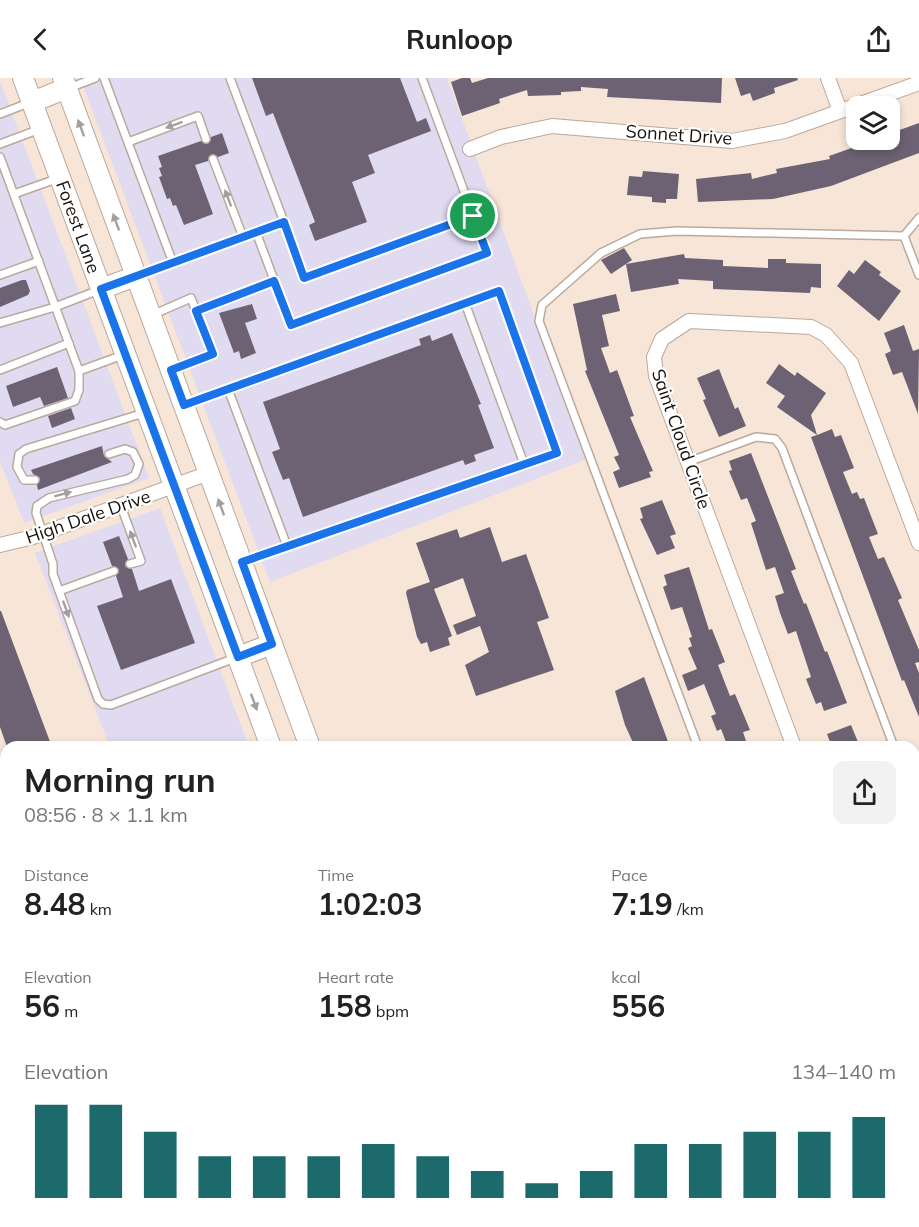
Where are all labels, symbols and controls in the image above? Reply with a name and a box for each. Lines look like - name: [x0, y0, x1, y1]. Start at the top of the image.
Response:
- text: Runloop: [406, 22, 513, 56]
- icon: back: [24, 23, 57, 56]
- icon: share: [862, 23, 895, 56]
- map controls: [846, 96, 900, 150]
- button: layers: [846, 96, 900, 150]
- one-way arrow: [76, 118, 86, 136]
- street label: Sonnet Drive: [625, 119, 733, 150]
- one-way arrow: [165, 120, 183, 130]
- street label: Forest Lane: [51, 177, 106, 276]
- one-way arrow: [223, 189, 232, 207]
- pin: [447, 190, 498, 241]
- icon: arrive: [456, 199, 489, 232]
- one-way arrow: [111, 212, 121, 230]
- street label: Saint Cloud Circle: [647, 366, 716, 512]
- street label: High Dale Drive: [22, 484, 153, 549]
- one-way arrow: [54, 489, 73, 499]
- one-way arrow: [216, 498, 226, 516]
- one-way arrow: [128, 530, 138, 548]
- one-way arrow: [61, 601, 71, 619]
- one-way arrow: [250, 693, 260, 711]
- text: Morning run: [24, 759, 216, 800]
- button: share: [833, 761, 896, 824]
- text: 08:56 · 8 × 1.1 km: [24, 802, 188, 827]
- text: Distance: [24, 865, 89, 885]
- text: Time: [318, 865, 354, 885]
- text: Pace: [611, 865, 647, 885]
- text: 8.48: [24, 885, 85, 923]
- text: 1:02:03: [318, 885, 423, 923]
- text: 7:19: [611, 885, 673, 923]
- text: km: [85, 899, 112, 919]
- text: /km: [673, 899, 704, 919]
- text: Elevation: [24, 967, 92, 987]
- text: Heart rate: [318, 967, 394, 987]
- text: kcal: [611, 967, 641, 987]
- text: 56: [24, 987, 60, 1025]
- text: 158: [318, 987, 372, 1025]
- text: 556: [611, 987, 665, 1025]
- text: m: [60, 1001, 78, 1021]
- text: bpm: [372, 1001, 409, 1021]
- text: Elevation: [24, 1059, 109, 1084]
- text: 134–140 m: [791, 1059, 896, 1084]

